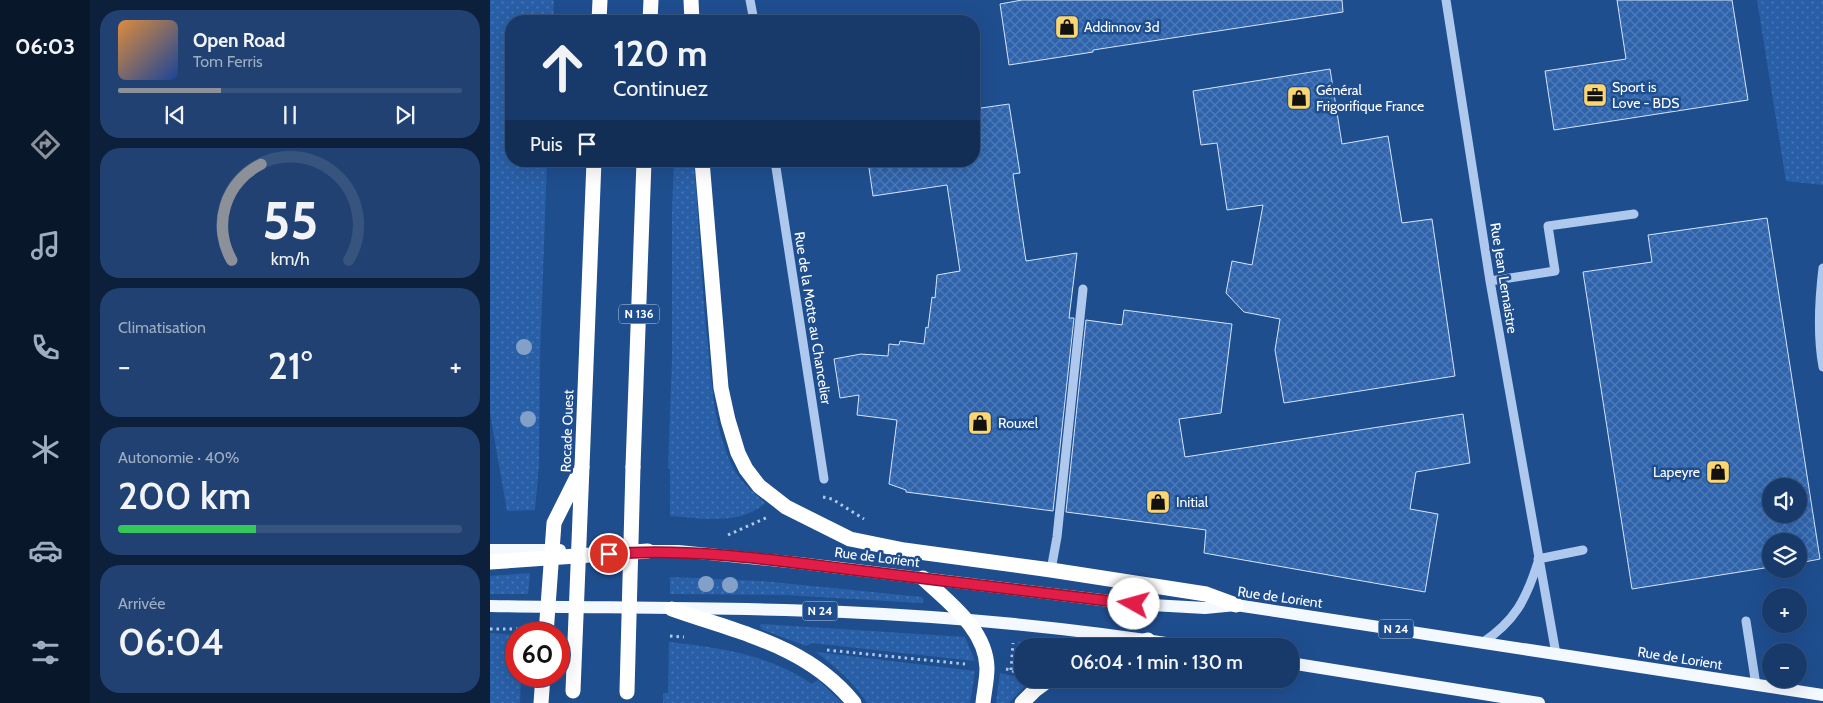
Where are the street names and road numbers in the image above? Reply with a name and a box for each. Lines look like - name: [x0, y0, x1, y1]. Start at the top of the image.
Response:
- street label: Rue Jean Lemaistre: [1486, 221, 1522, 335]
- street label: Rue de la Motte au Chancelier: [790, 230, 836, 406]
- road number: N 136: [619, 304, 659, 324]
- street label: Rocade Ouest: [557, 389, 577, 473]
- street label: Rue de Lorient: [833, 543, 921, 571]
- street label: Rue de Lorient: [1236, 582, 1324, 612]
- road number: N 24: [802, 602, 838, 620]
- road number: N 24: [1378, 620, 1414, 638]
- street label: Rue de Lorient: [1636, 642, 1724, 674]

